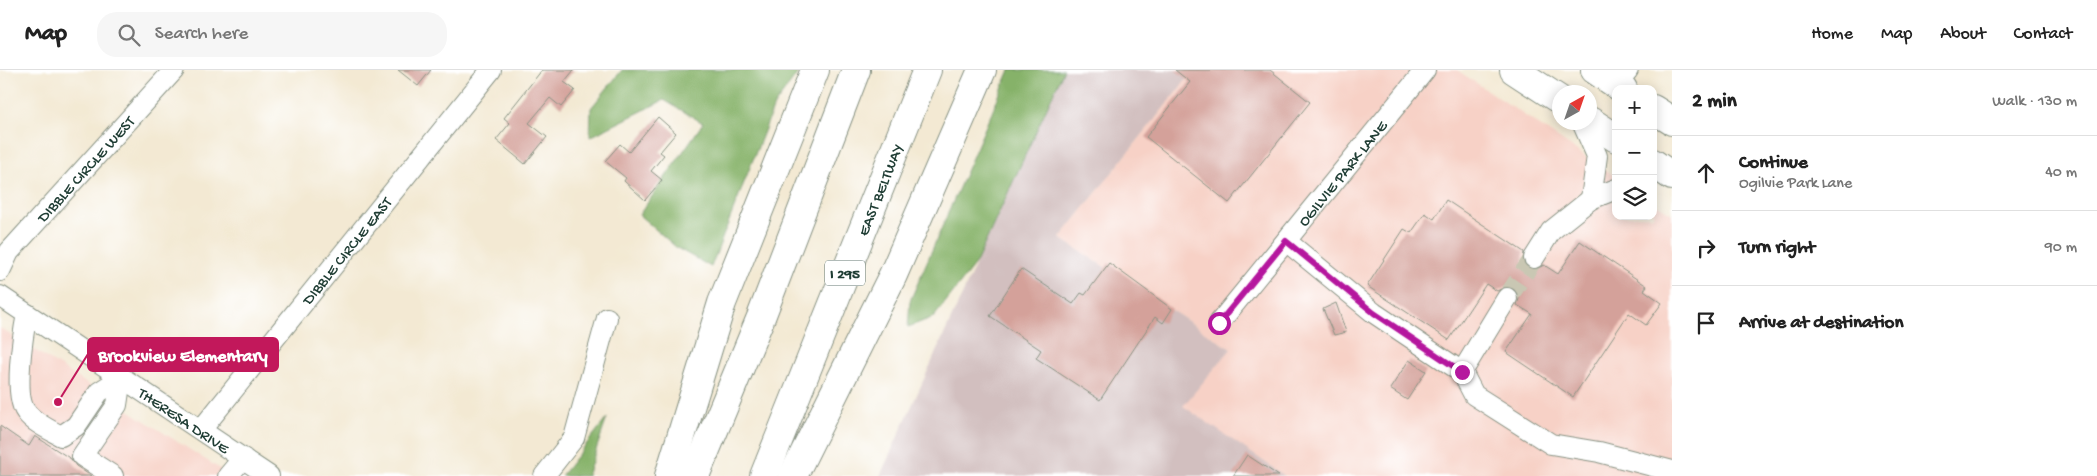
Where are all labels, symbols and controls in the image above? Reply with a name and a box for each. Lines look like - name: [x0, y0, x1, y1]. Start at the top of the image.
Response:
- search box: [97, 12, 447, 57]
- text: Map: [25, 20, 67, 49]
- icon: search: [115, 21, 143, 49]
- text: Search here: [155, 23, 248, 46]
- text: Home: [1811, 24, 1853, 45]
- text: Map: [1881, 24, 1912, 45]
- text: About: [1940, 24, 1986, 45]
- text: Contact: [2014, 24, 2072, 45]
- north arrow: [1552, 85, 1597, 130]
- map controls: [1612, 85, 1657, 220]
- button: +: [1612, 85, 1657, 130]
- text: 2 min: [1692, 90, 1737, 115]
- text: Walk · 130 m: [1992, 93, 2077, 112]
- street label: DIBBLE CIRCLE WEST: [34, 113, 141, 228]
- street label: OGILVIE PARK LANE: [1296, 117, 1394, 232]
- button: −: [1612, 130, 1657, 175]
- street label: EAST BELTWAY: [855, 142, 909, 239]
- text: Continue: [1739, 152, 1808, 175]
- icon: ahead: [1692, 159, 1720, 187]
- text: 40 m: [2045, 164, 2077, 183]
- button: layers: [1612, 175, 1657, 220]
- text: Ogilvie Park Lane: [1739, 175, 1852, 194]
- street label: DIBBLE CIRCLE EAST: [299, 194, 398, 311]
- icon: right: [1692, 234, 1720, 262]
- text: Turn right: [1739, 237, 1815, 260]
- text: 90 m: [2045, 239, 2077, 258]
- road number: I 295: [825, 260, 865, 286]
- icon: arrive: [1692, 309, 1720, 337]
- route start: [1208, 312, 1231, 335]
- text: Arrive at destination: [1739, 312, 1903, 335]
- callout: Brookview Elementary: [88, 338, 278, 371]
- text: Brookview Elementary: [97, 347, 268, 368]
- route end: [1451, 361, 1474, 384]
- street label: THERESA DRIVE: [132, 384, 233, 460]

